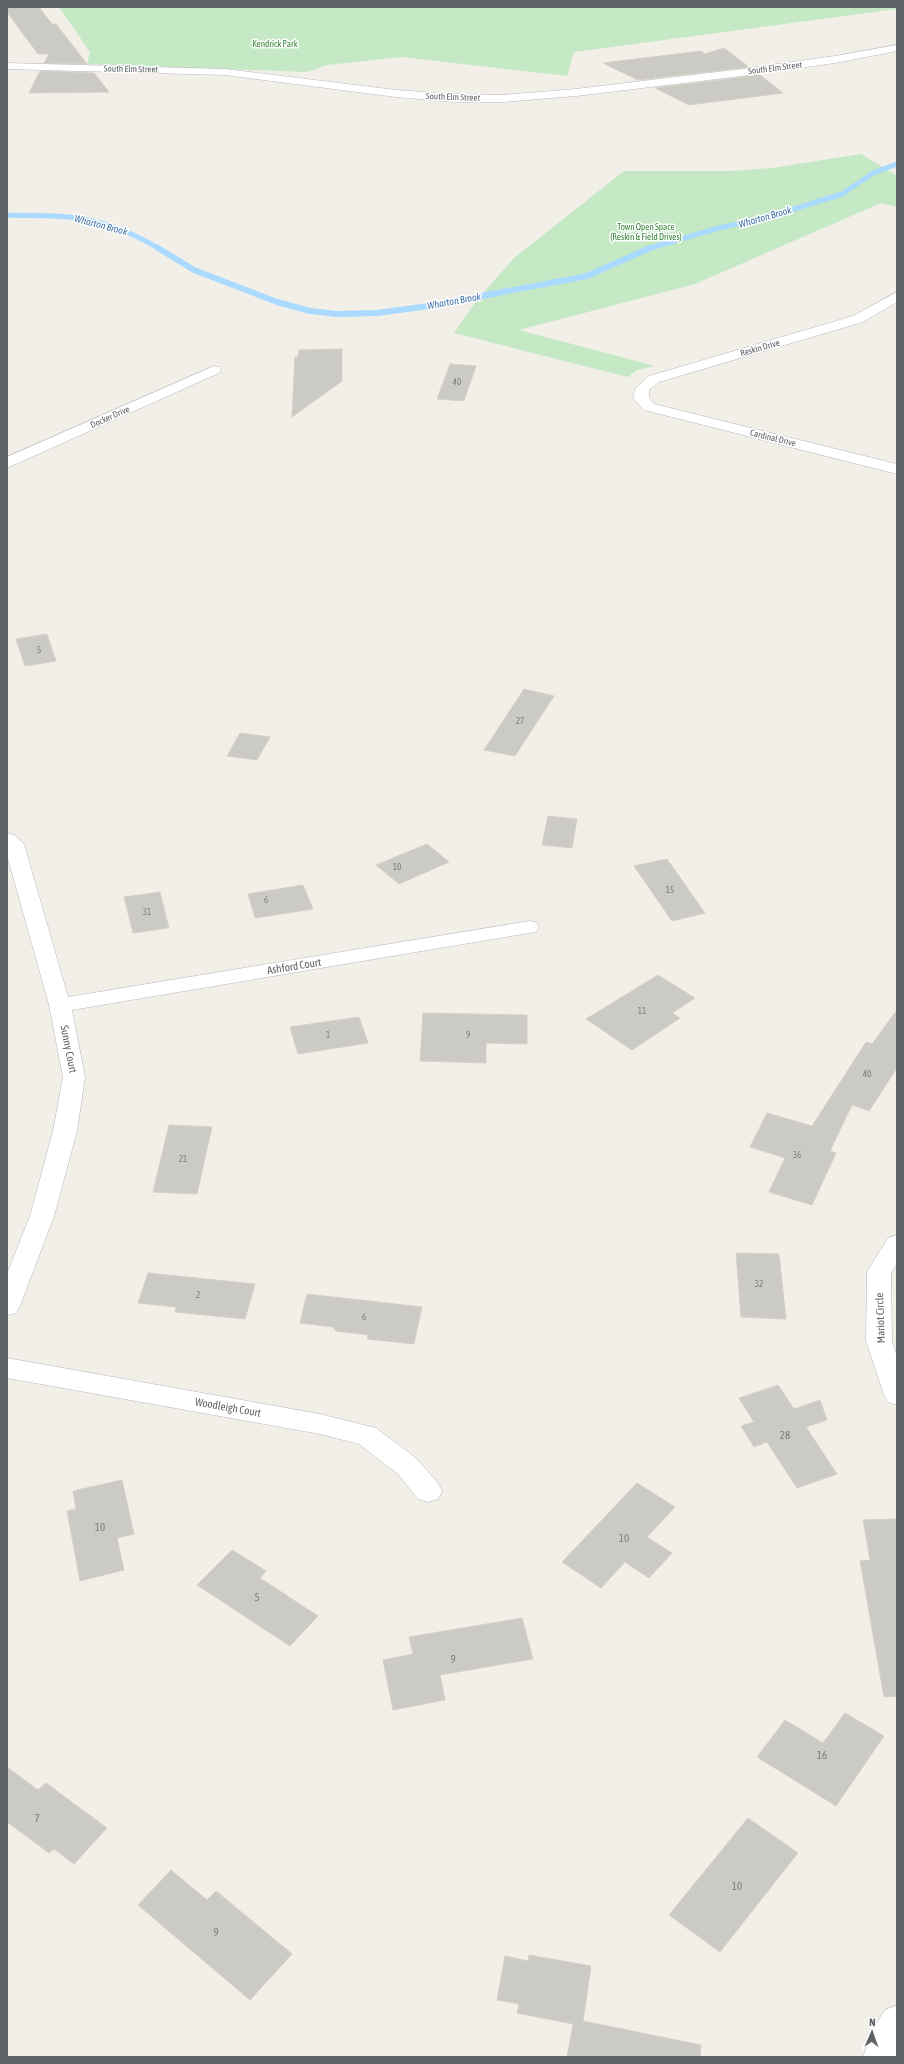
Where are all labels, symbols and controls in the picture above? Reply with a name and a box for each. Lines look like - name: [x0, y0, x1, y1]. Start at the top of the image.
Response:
- park label: Kendrick Park: [252, 39, 298, 49]
- street label: South Elm Street: [747, 60, 803, 76]
- street label: South Elm Street: [104, 64, 159, 74]
- street label: South Elm Street: [426, 91, 481, 103]
- water label: Wharton Brook: [737, 204, 793, 230]
- water label: Wharton Brook: [73, 213, 129, 238]
- park label: Town Open Space (Reskin & Field Drives): [610, 222, 682, 242]
- water label: Wharton Brook: [426, 291, 482, 311]
- street label: Reskin Drive: [739, 338, 781, 358]
- house number: 40: [453, 377, 461, 387]
- street label: Docker Drive: [89, 404, 131, 430]
- street label: Cardinal Drive: [749, 427, 797, 449]
- house number: 5: [37, 645, 41, 655]
- house number: 27: [516, 716, 524, 726]
- house number: 10: [393, 862, 401, 872]
- house number: 15: [666, 885, 674, 895]
- house number: 6: [264, 895, 268, 905]
- house number: 31: [143, 907, 151, 917]
- street label: Ashford Court: [266, 956, 322, 976]
- house number: 11: [638, 1006, 646, 1016]
- street label: Sunny Court: [58, 1024, 80, 1074]
- house number: 1: [326, 1030, 330, 1040]
- house number: 9: [466, 1030, 470, 1040]
- house number: 40: [863, 1069, 871, 1079]
- house number: 36: [793, 1150, 801, 1160]
- house number: 21: [179, 1154, 187, 1164]
- house number: 32: [755, 1279, 763, 1289]
- house number: 2: [196, 1290, 200, 1300]
- street label: Mariot Circle: [873, 1292, 887, 1344]
- house number: 6: [362, 1312, 366, 1322]
- street label: Woodleigh Court: [194, 1395, 262, 1419]
- house number: 28: [780, 1429, 790, 1441]
- house number: 10: [95, 1521, 105, 1533]
- house number: 10: [619, 1532, 629, 1544]
- house number: 5: [254, 1591, 260, 1603]
- house number: 9: [450, 1653, 456, 1665]
- house number: 16: [817, 1749, 827, 1761]
- house number: 7: [34, 1812, 40, 1824]
- house number: 10: [732, 1880, 742, 1892]
- house number: 9: [213, 1926, 219, 1938]
- north arrow: [852, 2012, 892, 2052]
- text: N: [869, 2016, 876, 2028]

